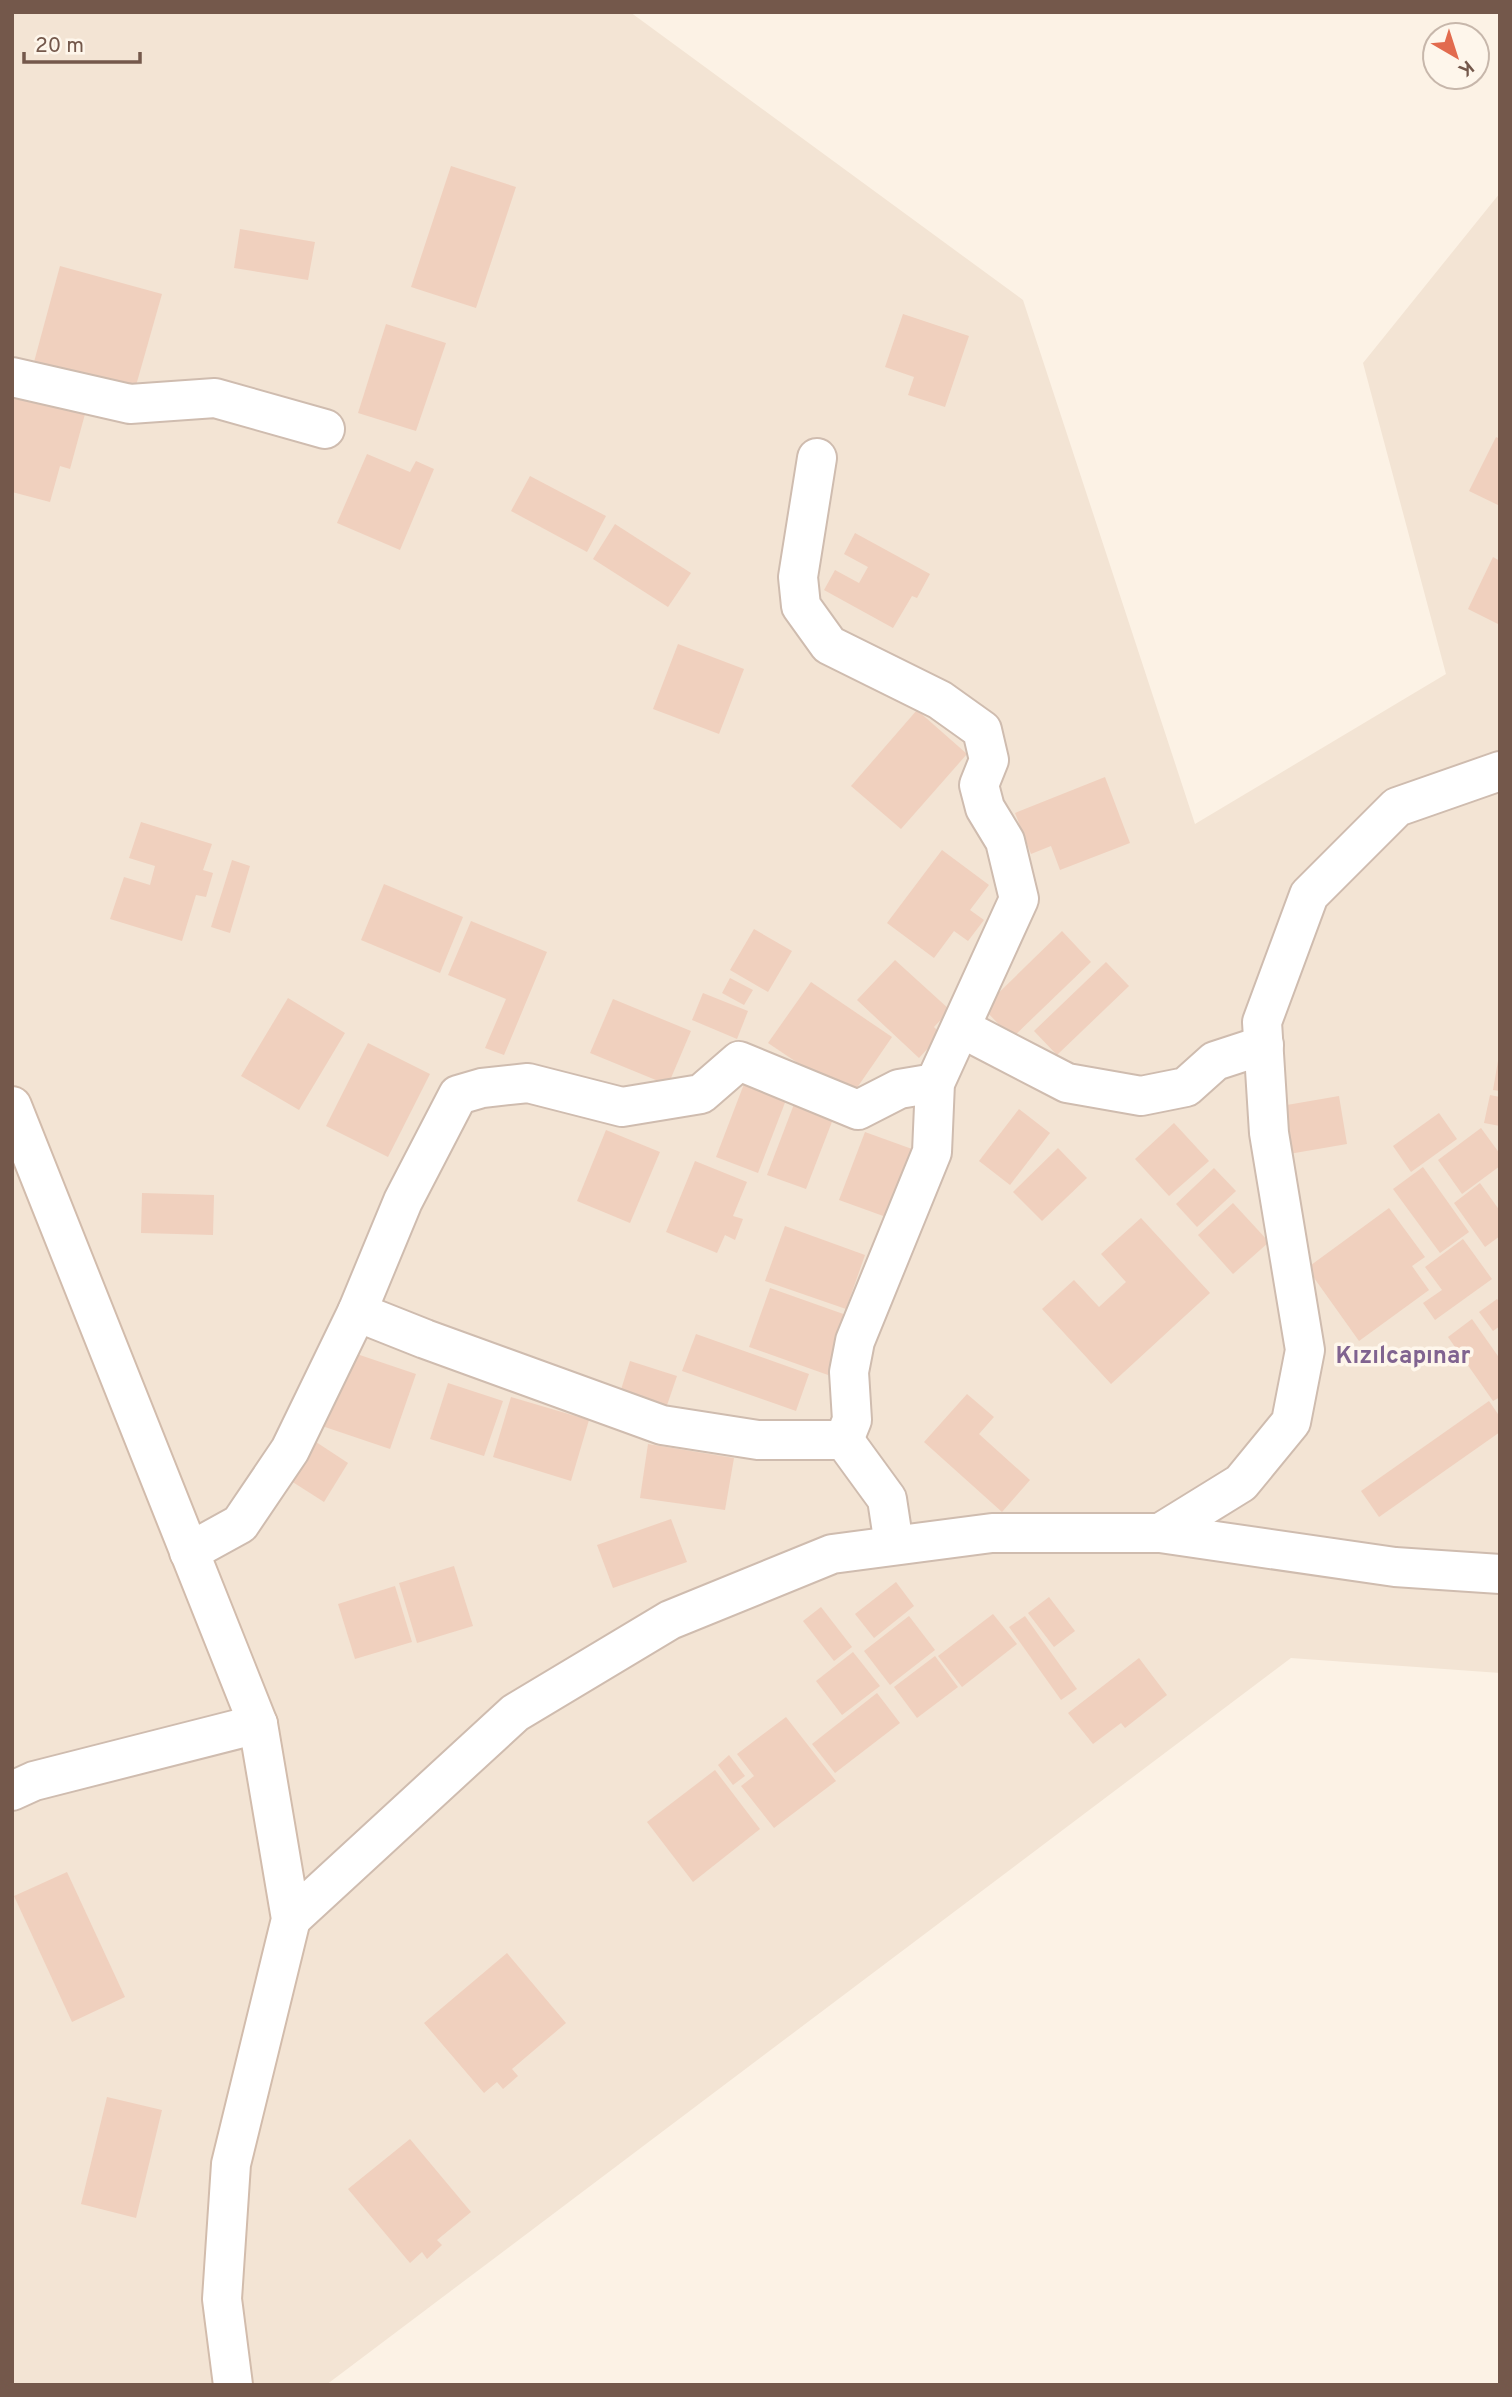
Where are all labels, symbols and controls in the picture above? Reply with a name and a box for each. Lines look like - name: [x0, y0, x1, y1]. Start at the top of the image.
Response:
- scale bar: [24, 21, 140, 65]
- north arrow: [1421, 21, 1491, 91]
- text: 20 m: [35, 33, 84, 60]
- text: K: [1453, 54, 1478, 81]
- district label: Kızılcapınar: [1335, 1342, 1471, 1372]

